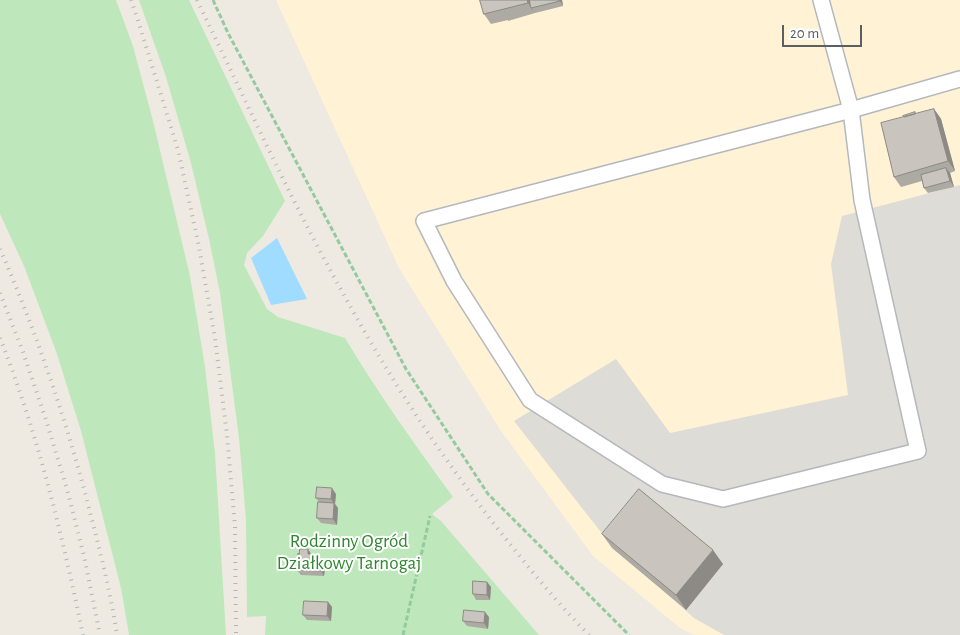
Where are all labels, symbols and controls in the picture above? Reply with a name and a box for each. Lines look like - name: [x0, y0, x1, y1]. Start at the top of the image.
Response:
- scale bar: [785, 15, 865, 47]
- text: 20 m: [790, 26, 819, 41]
- park label: Rodzinny Ogród Działkowy Tarnogaj: [277, 530, 421, 574]

